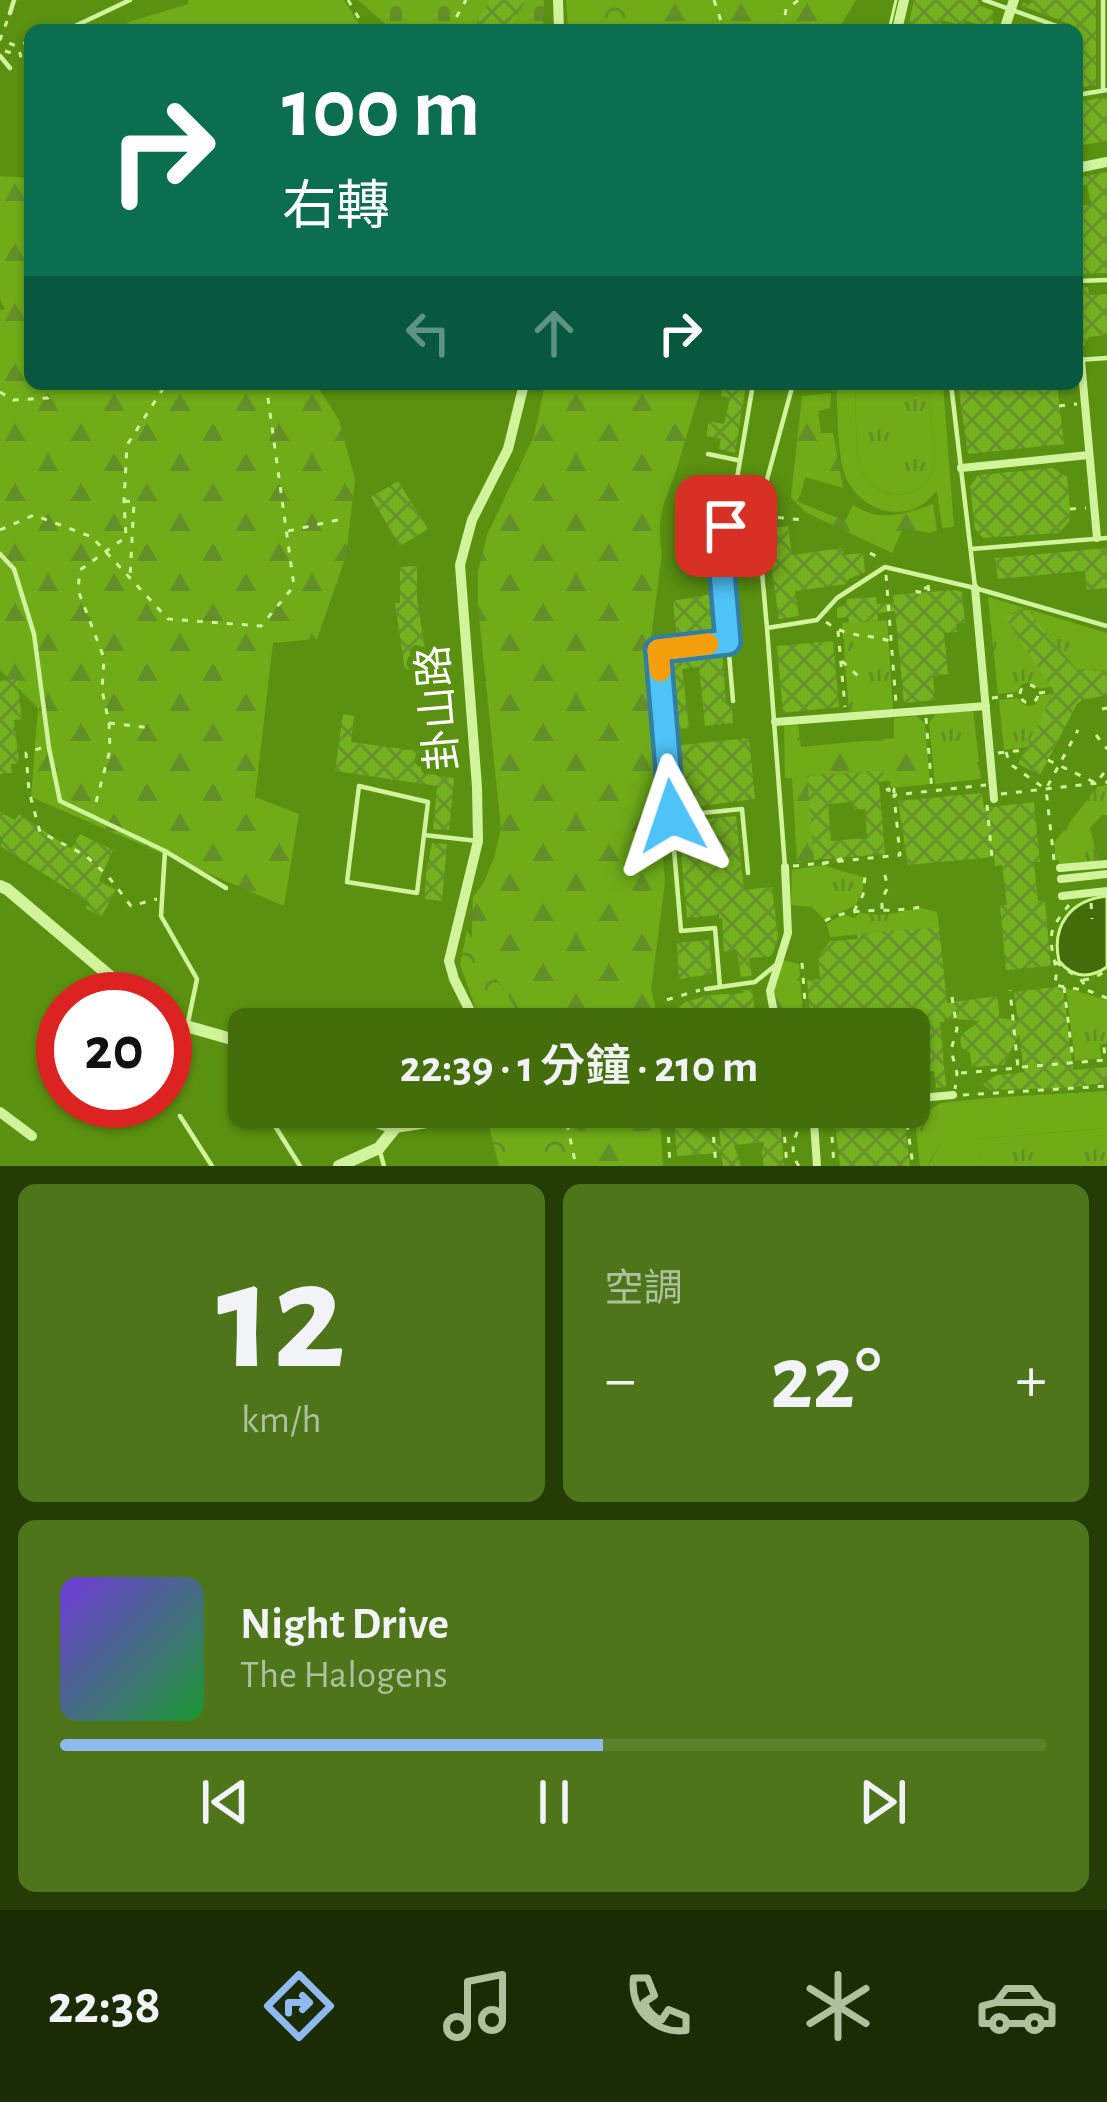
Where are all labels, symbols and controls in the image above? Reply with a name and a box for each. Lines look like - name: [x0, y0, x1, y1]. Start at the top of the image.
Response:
- text: 100 m: [282, 68, 480, 152]
- icon: right: [84, 72, 240, 228]
- text: 右轉: [282, 181, 390, 235]
- icon: left: [395, 300, 461, 366]
- icon: ahead: [521, 300, 587, 366]
- icon: right: [647, 300, 713, 366]
- pin: [675, 475, 777, 577]
- icon: arrive: [693, 493, 759, 559]
- street label: 卦山路: [411, 643, 465, 773]
- position arrow: [609, 753, 735, 879]
- speed limit sign: 20: [36, 972, 192, 1128]
- text: 22:39 · 1 分鐘 · 210 m: [400, 1045, 758, 1090]
- text: 12: [216, 1241, 346, 1397]
- text: 空調: [605, 1270, 683, 1309]
- text: 22°: [770, 1335, 881, 1425]
- text: −: [605, 1347, 636, 1413]
- text: +: [1015, 1347, 1047, 1413]
- text: km/h: [241, 1401, 321, 1440]
- text: Night Drive: [240, 1602, 449, 1647]
- text: The Halogens: [240, 1656, 448, 1695]
- icon: previous: [192, 1769, 258, 1835]
- icon: pause: [521, 1769, 587, 1835]
- icon: next: [850, 1769, 916, 1835]
- icon: directions: [257, 1964, 341, 2048]
- icon: music: [436, 1964, 520, 2048]
- icon: phone: [616, 1964, 700, 2048]
- icon: climate: [796, 1964, 880, 2048]
- icon: car: [975, 1964, 1059, 2048]
- text: 22:38: [48, 1979, 161, 2033]

